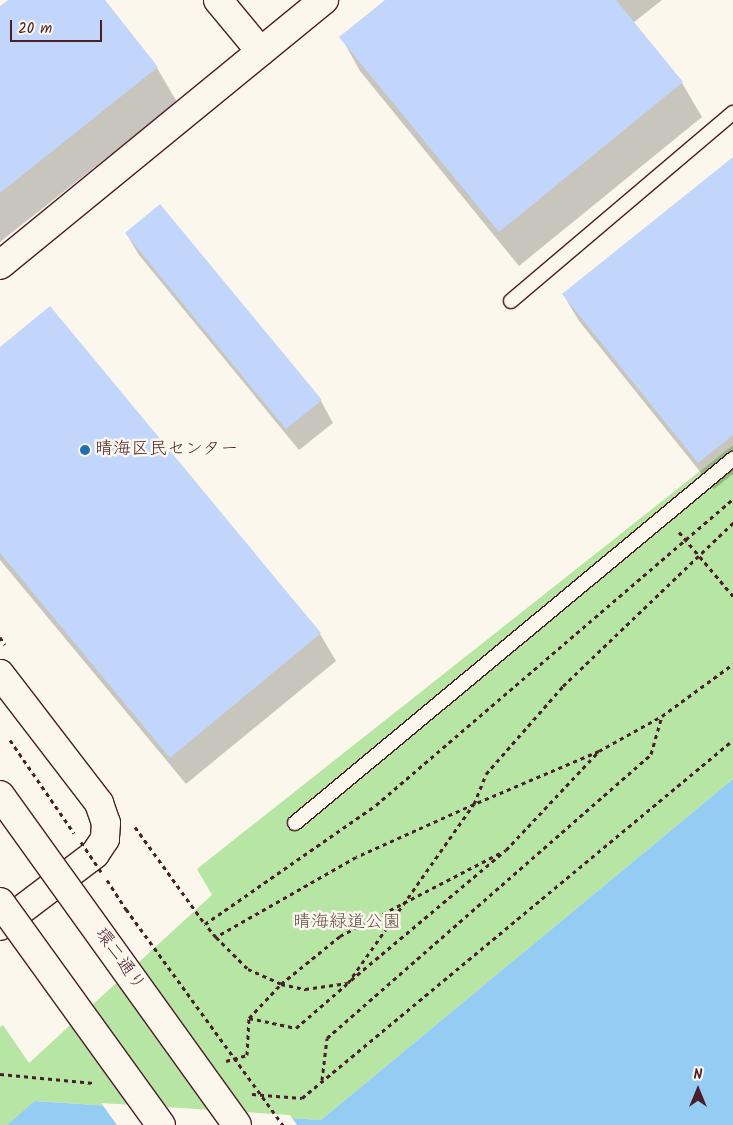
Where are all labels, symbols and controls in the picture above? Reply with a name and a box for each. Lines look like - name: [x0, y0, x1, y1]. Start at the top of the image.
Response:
- scale bar: [12, 10, 105, 42]
- text: 20 m: [18, 17, 52, 41]
- place label: 晴海区民センター: [95, 439, 239, 461]
- marker: 晴海区民センター: [79, 444, 91, 456]
- park label: 晴海緑道公園: [293, 912, 401, 934]
- street label: 環二通り: [89, 925, 149, 995]
- text: N: [694, 1064, 702, 1086]
- north arrow: [673, 1065, 723, 1115]

